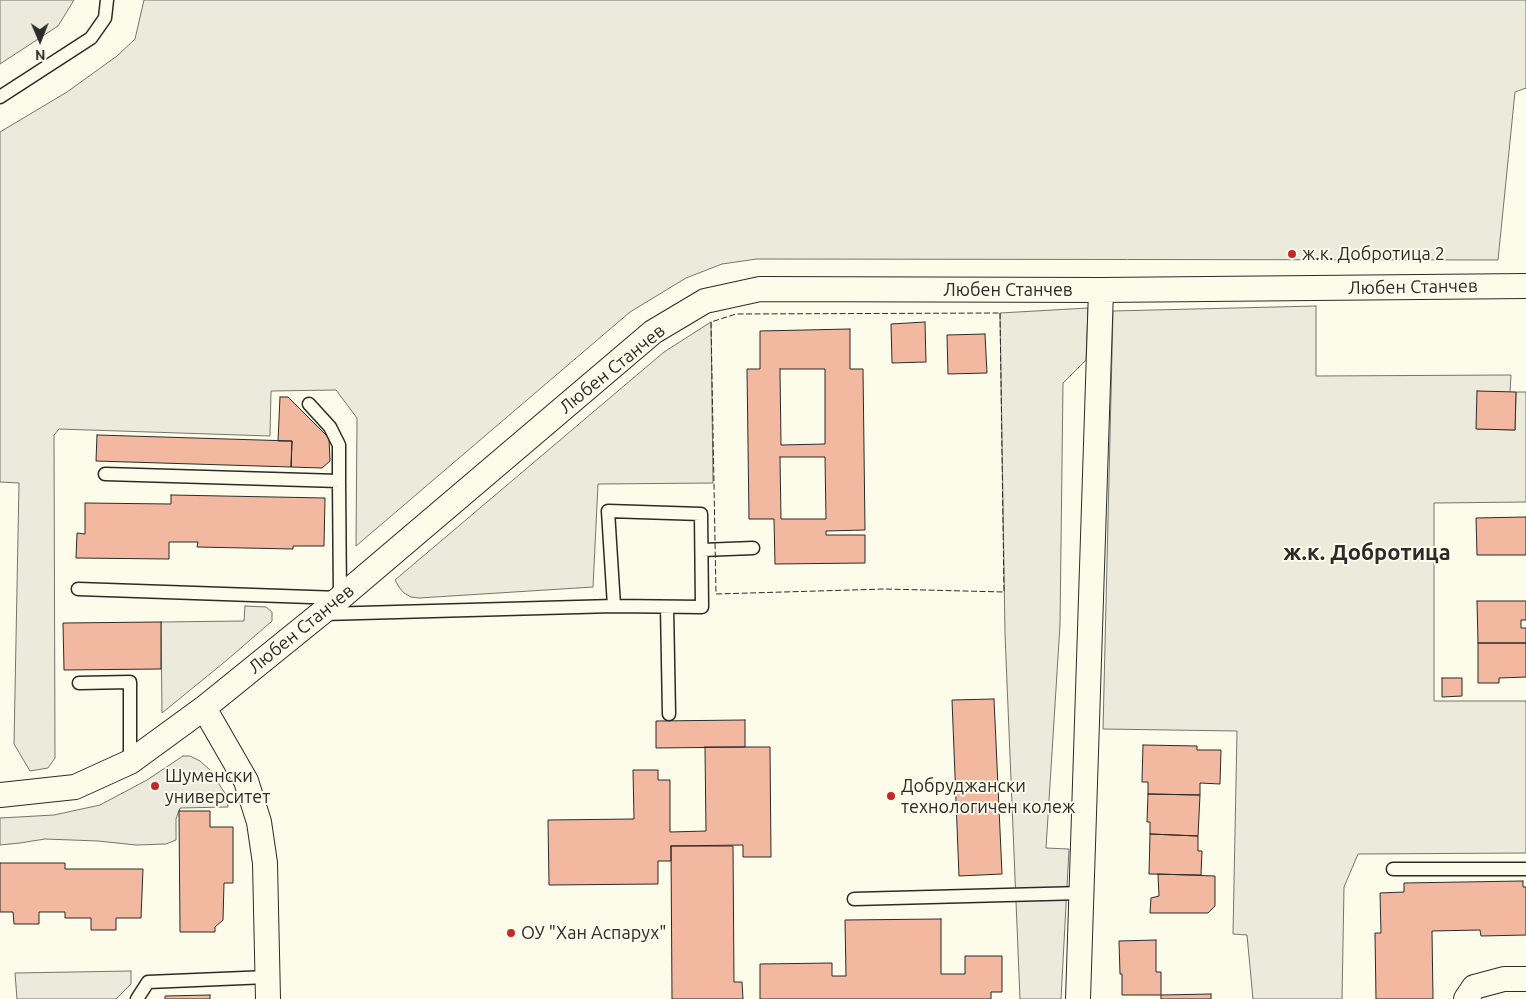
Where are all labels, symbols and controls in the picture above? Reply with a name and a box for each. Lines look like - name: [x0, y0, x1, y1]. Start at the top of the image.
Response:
- north arrow: [15, 15, 65, 65]
- text: N: [35, 47, 46, 63]
- place label: ж.к. Добротица 2: [1302, 243, 1445, 265]
- marker: ж.к. Добротица 2: [1286, 248, 1298, 260]
- street label: Любен Станчев: [1348, 275, 1478, 299]
- street label: Любен Станчев: [943, 279, 1073, 301]
- street label: Любен Станчев: [555, 320, 669, 418]
- district label: ж.к. Добротица: [1283, 540, 1451, 566]
- street label: Любен Станчев: [244, 580, 358, 678]
- place label: Шуменски университет: [165, 765, 270, 808]
- place label: Добруджански технологичен колеж: [901, 775, 1075, 818]
- marker: Шуменски университет: [149, 780, 161, 792]
- marker: Добруджански технологичен колеж: [885, 790, 897, 802]
- place label: ОУ "Хан Аспарух": [521, 922, 666, 944]
- marker: ОУ "Хан Аспарух": [505, 927, 517, 939]

